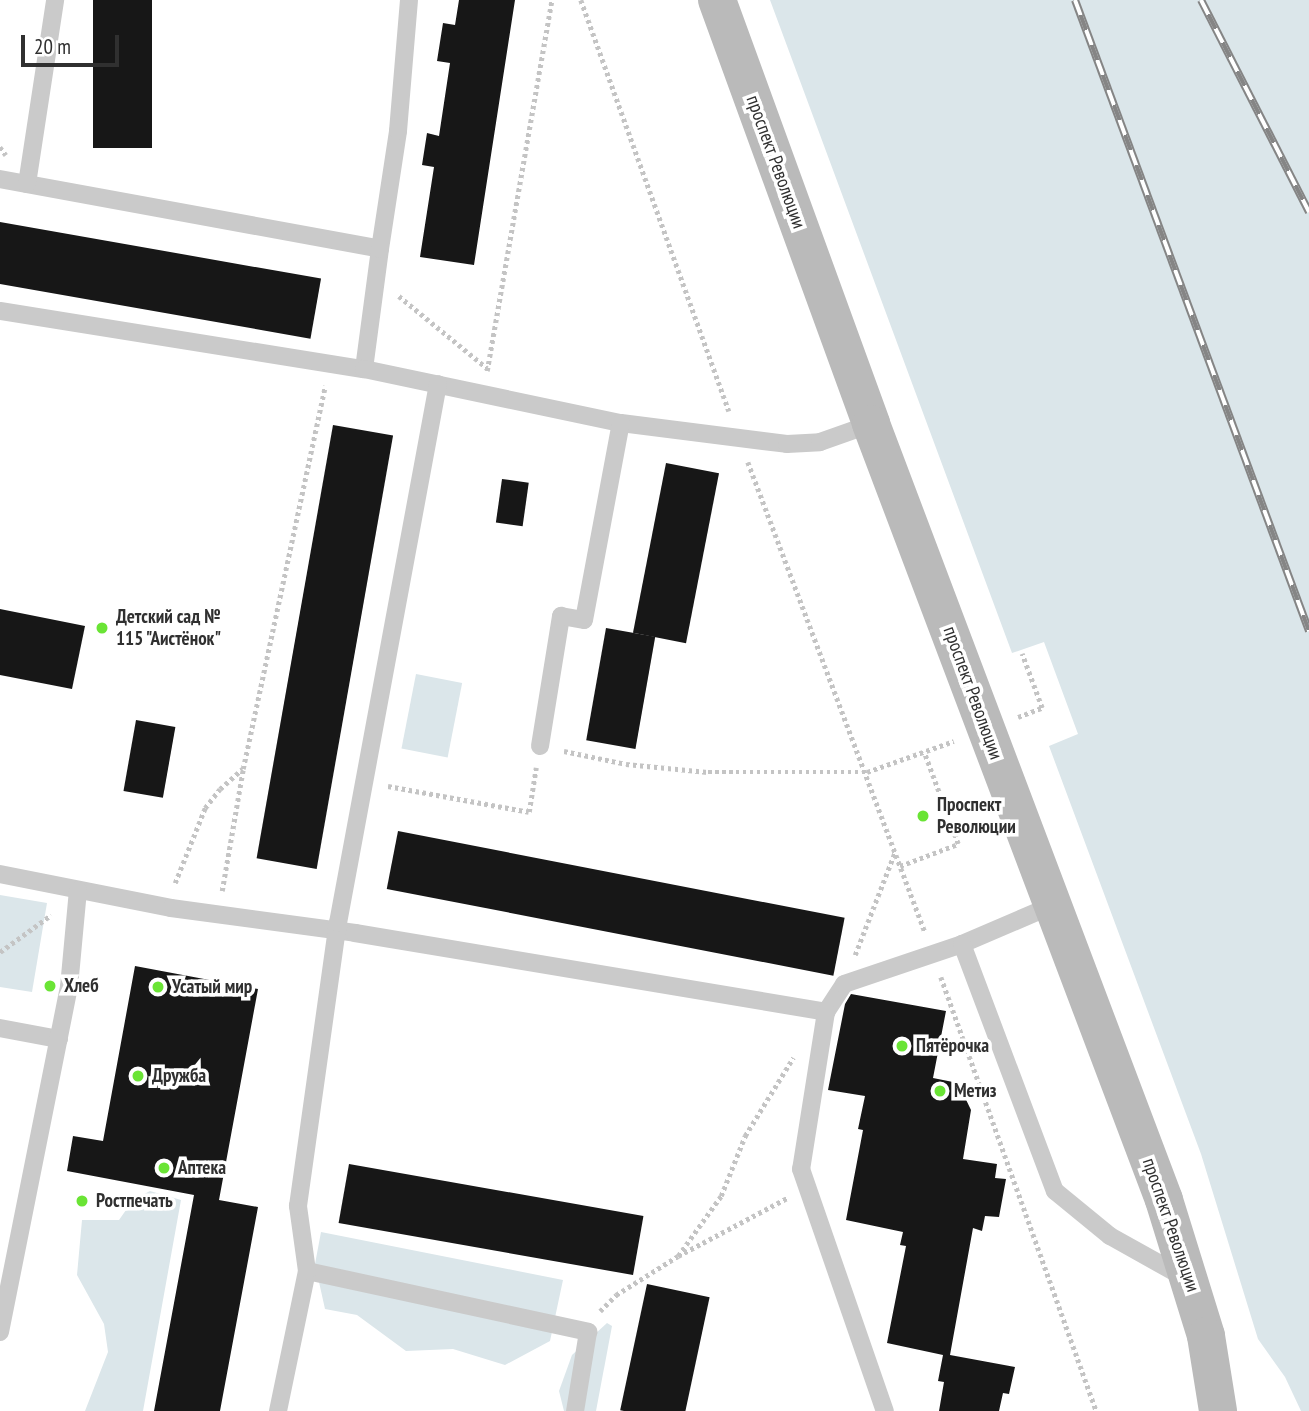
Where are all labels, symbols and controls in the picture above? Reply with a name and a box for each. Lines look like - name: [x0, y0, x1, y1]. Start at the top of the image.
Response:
- scale bar: [24, 21, 122, 65]
- text: 20 m: [34, 33, 71, 60]
- street label: проспект Революции: [741, 92, 811, 232]
- place label: Детский сад № 115 "Аистёнок": [116, 606, 222, 650]
- marker: Детский сад № 115 "Аистёнок": [94, 620, 110, 636]
- street label: проспект Революции: [938, 623, 1008, 763]
- place label: Проспект Революции: [937, 794, 1016, 838]
- marker: Проспект Революции: [915, 808, 931, 824]
- place label: Хлеб: [64, 975, 99, 997]
- place label: Усатый мир: [172, 976, 252, 998]
- marker: Хлеб: [42, 978, 58, 994]
- marker: Усатый мир: [150, 979, 166, 995]
- place label: Пятёрочка: [916, 1035, 989, 1057]
- marker: Пятёрочка: [894, 1038, 910, 1054]
- place label: Дружба: [152, 1065, 206, 1087]
- marker: Дружба: [130, 1068, 146, 1084]
- place label: Метиз: [954, 1080, 997, 1102]
- marker: Метиз: [932, 1083, 948, 1099]
- street label: проспект Революции: [1137, 1155, 1205, 1295]
- place label: Аптека: [178, 1157, 226, 1179]
- marker: Аптека: [156, 1160, 172, 1176]
- place label: Ростпечать: [96, 1190, 173, 1212]
- marker: Ростпечать: [74, 1193, 90, 1209]

